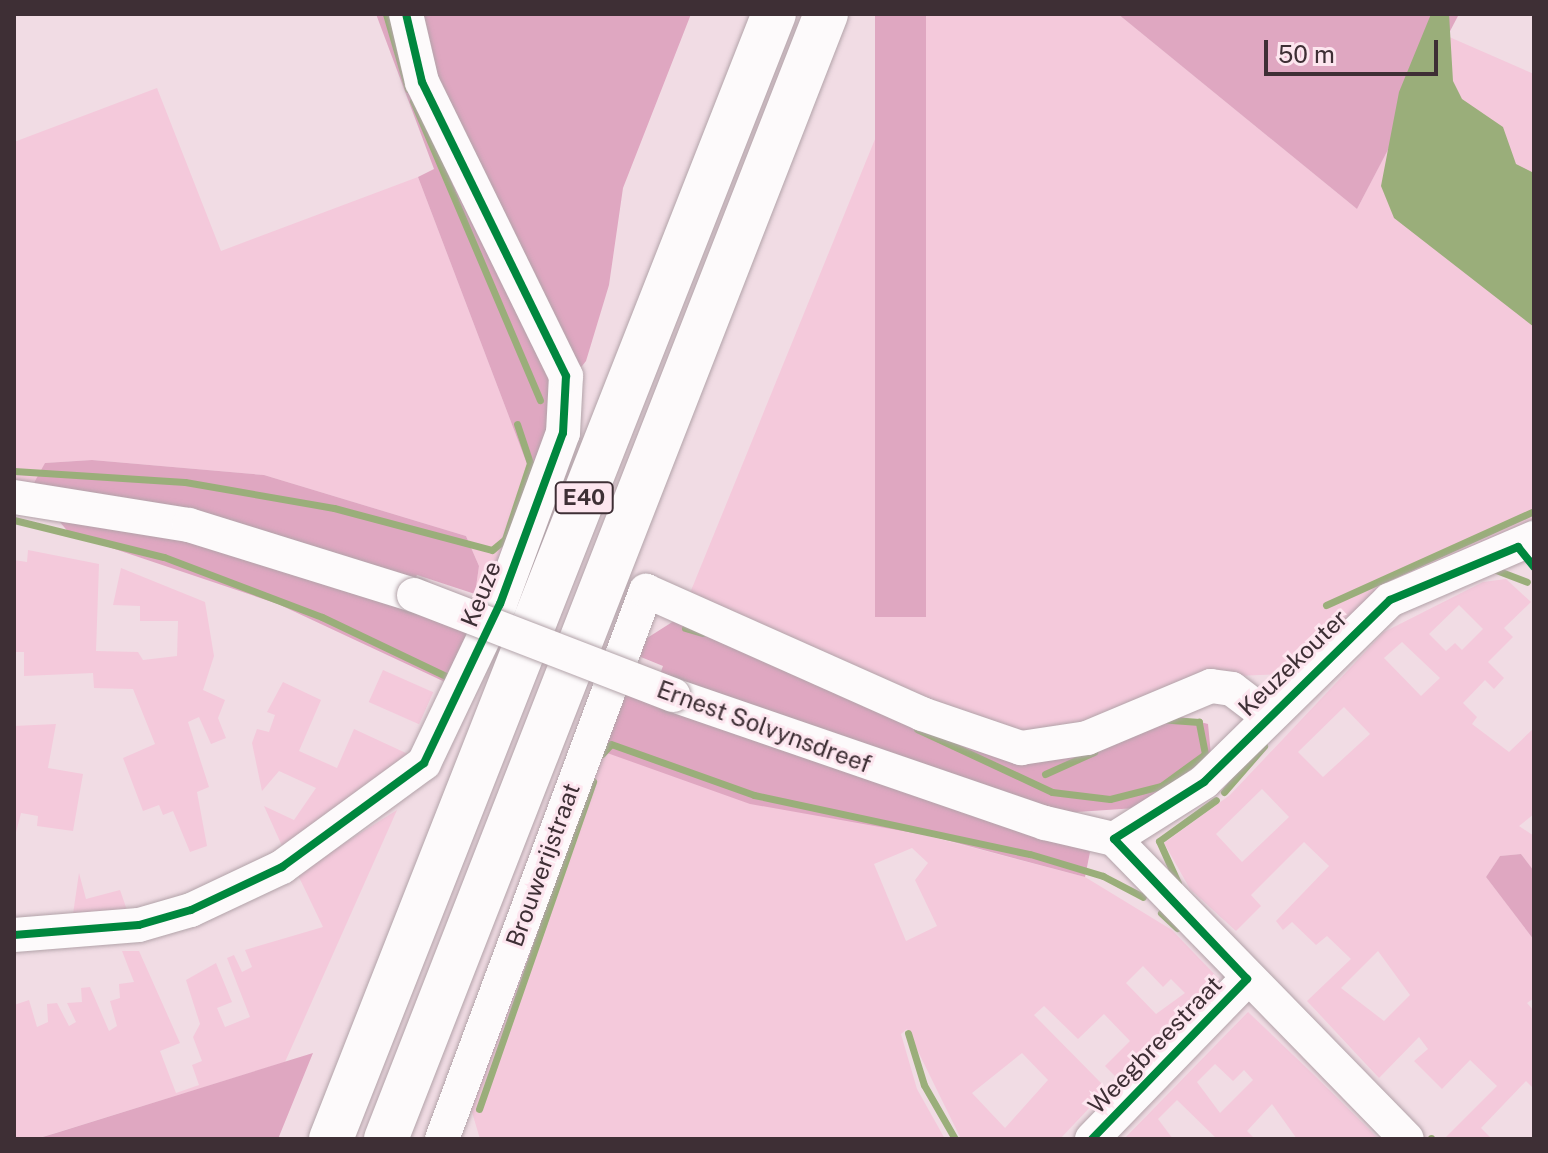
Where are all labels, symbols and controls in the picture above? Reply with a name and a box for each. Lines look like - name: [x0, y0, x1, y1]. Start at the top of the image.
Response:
- scale bar: [1268, 24, 1442, 74]
- text: 50 m: [1278, 40, 1335, 68]
- road number: E40: [554, 480, 614, 516]
- street label: Keuze: [455, 557, 507, 631]
- street label: Keuzekouter: [1232, 604, 1354, 722]
- street label: Ernest Solvynsdreef: [653, 675, 875, 779]
- street label: Brouwerijstraat: [500, 779, 586, 951]
- street label: Weegbreestraat: [1082, 970, 1228, 1120]

